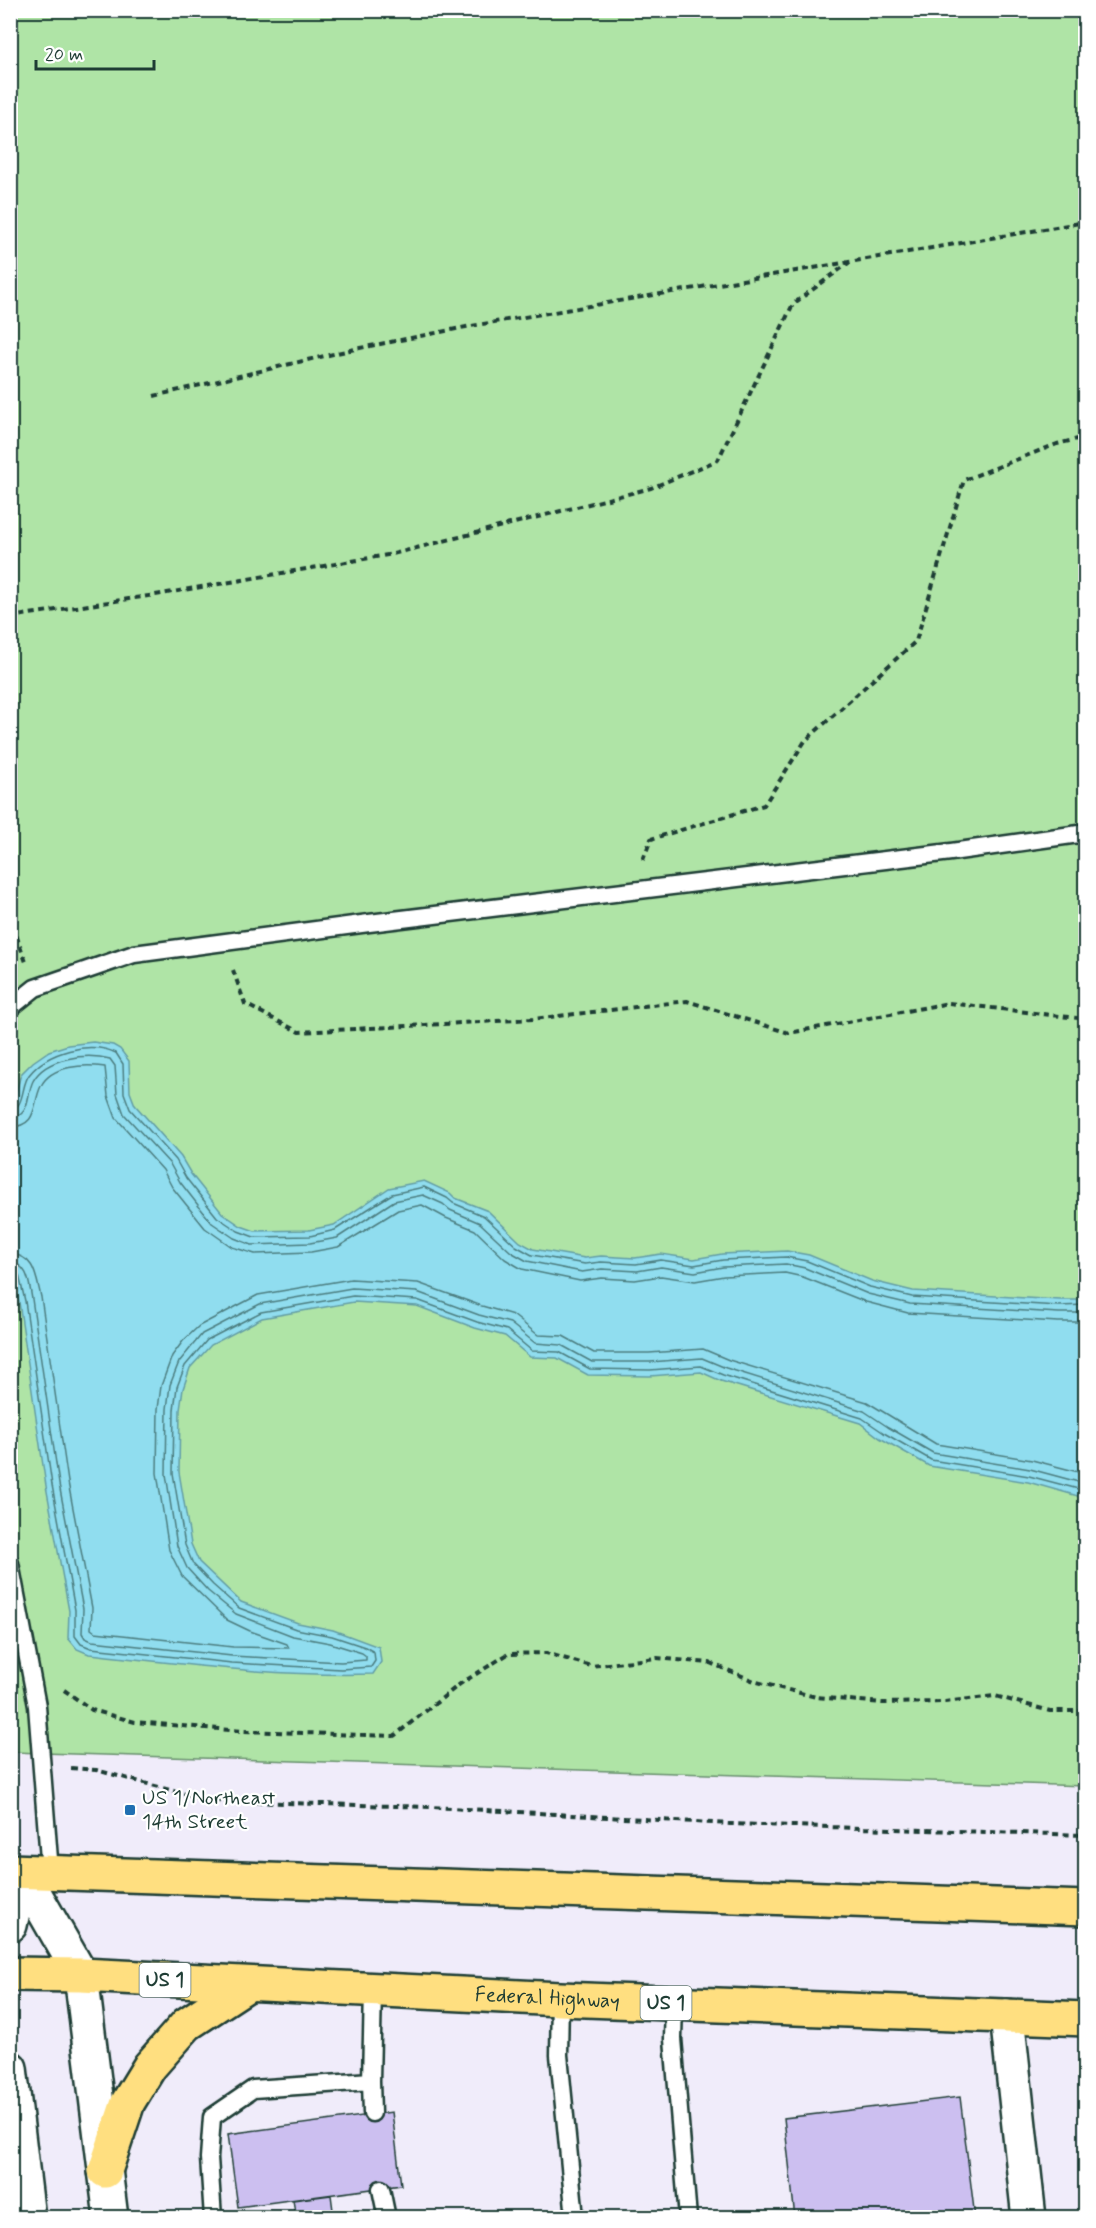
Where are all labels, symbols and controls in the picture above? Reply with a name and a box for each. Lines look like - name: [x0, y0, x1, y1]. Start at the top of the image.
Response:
- scale bar: [36, 33, 154, 71]
- text: 20 m: [45, 43, 83, 67]
- place label: US 1/Northeast 14th Street: [142, 1784, 276, 1836]
- marker: US 1/Northeast 14th Street: [123, 1803, 137, 1817]
- road number: US 1: [140, 1963, 190, 1997]
- street label: Federal Highway: [474, 1981, 621, 2015]
- road number: US 1: [640, 1986, 692, 2020]

